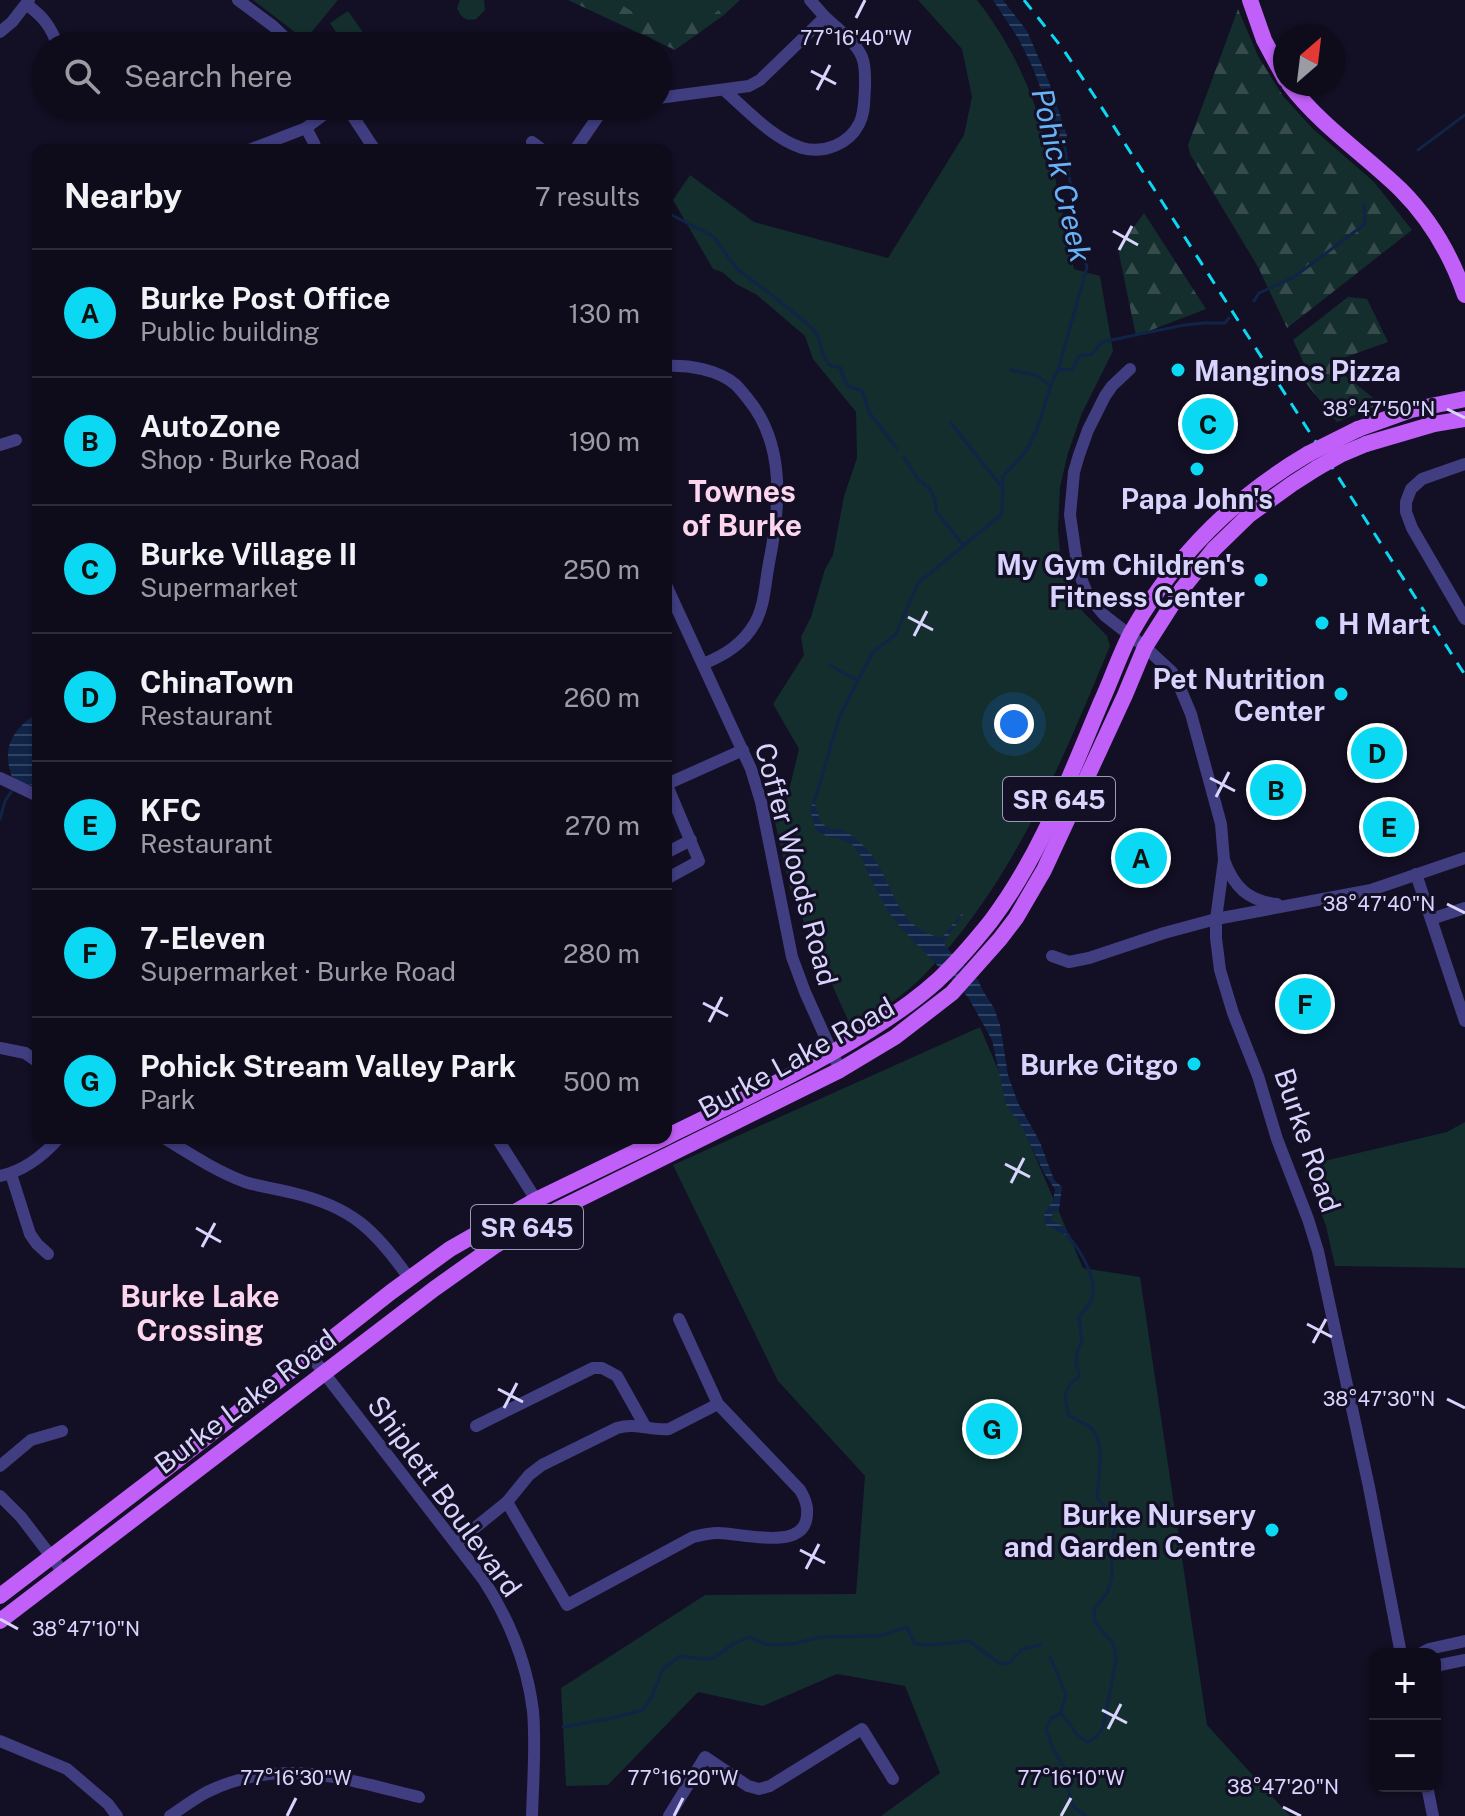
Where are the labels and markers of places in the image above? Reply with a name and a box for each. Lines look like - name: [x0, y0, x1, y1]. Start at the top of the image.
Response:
- place label: Manginos Pizza: [1194, 354, 1401, 387]
- marker: Manginos Pizza: [1169, 361, 1187, 379]
- pin: C: [1182, 394, 1234, 454]
- marker: Papa John's: [1188, 460, 1206, 478]
- place label: Papa John's: [1121, 482, 1273, 515]
- place label: My Gym Children's Fitness Center: [996, 548, 1245, 613]
- marker: My Gym Children's Fitness Center: [1252, 571, 1270, 589]
- place label: H Mart: [1338, 607, 1430, 640]
- marker: H Mart: [1313, 614, 1331, 632]
- place label: Pet Nutrition Center: [1152, 662, 1325, 727]
- marker: Pet Nutrition Center: [1332, 685, 1350, 703]
- pin: D: [1351, 723, 1403, 783]
- pin: B: [1250, 760, 1302, 820]
- pin: E: [1363, 797, 1415, 857]
- pin: A: [1115, 828, 1167, 888]
- pin: F: [1279, 974, 1331, 1034]
- place label: Burke Citgo: [1020, 1048, 1178, 1081]
- marker: Burke Citgo: [1185, 1055, 1203, 1073]
- pin: G: [966, 1399, 1018, 1459]
- place label: Burke Nursery and Garden Centre: [1004, 1498, 1256, 1563]
- marker: Burke Nursery and Garden Centre: [1263, 1521, 1281, 1539]

